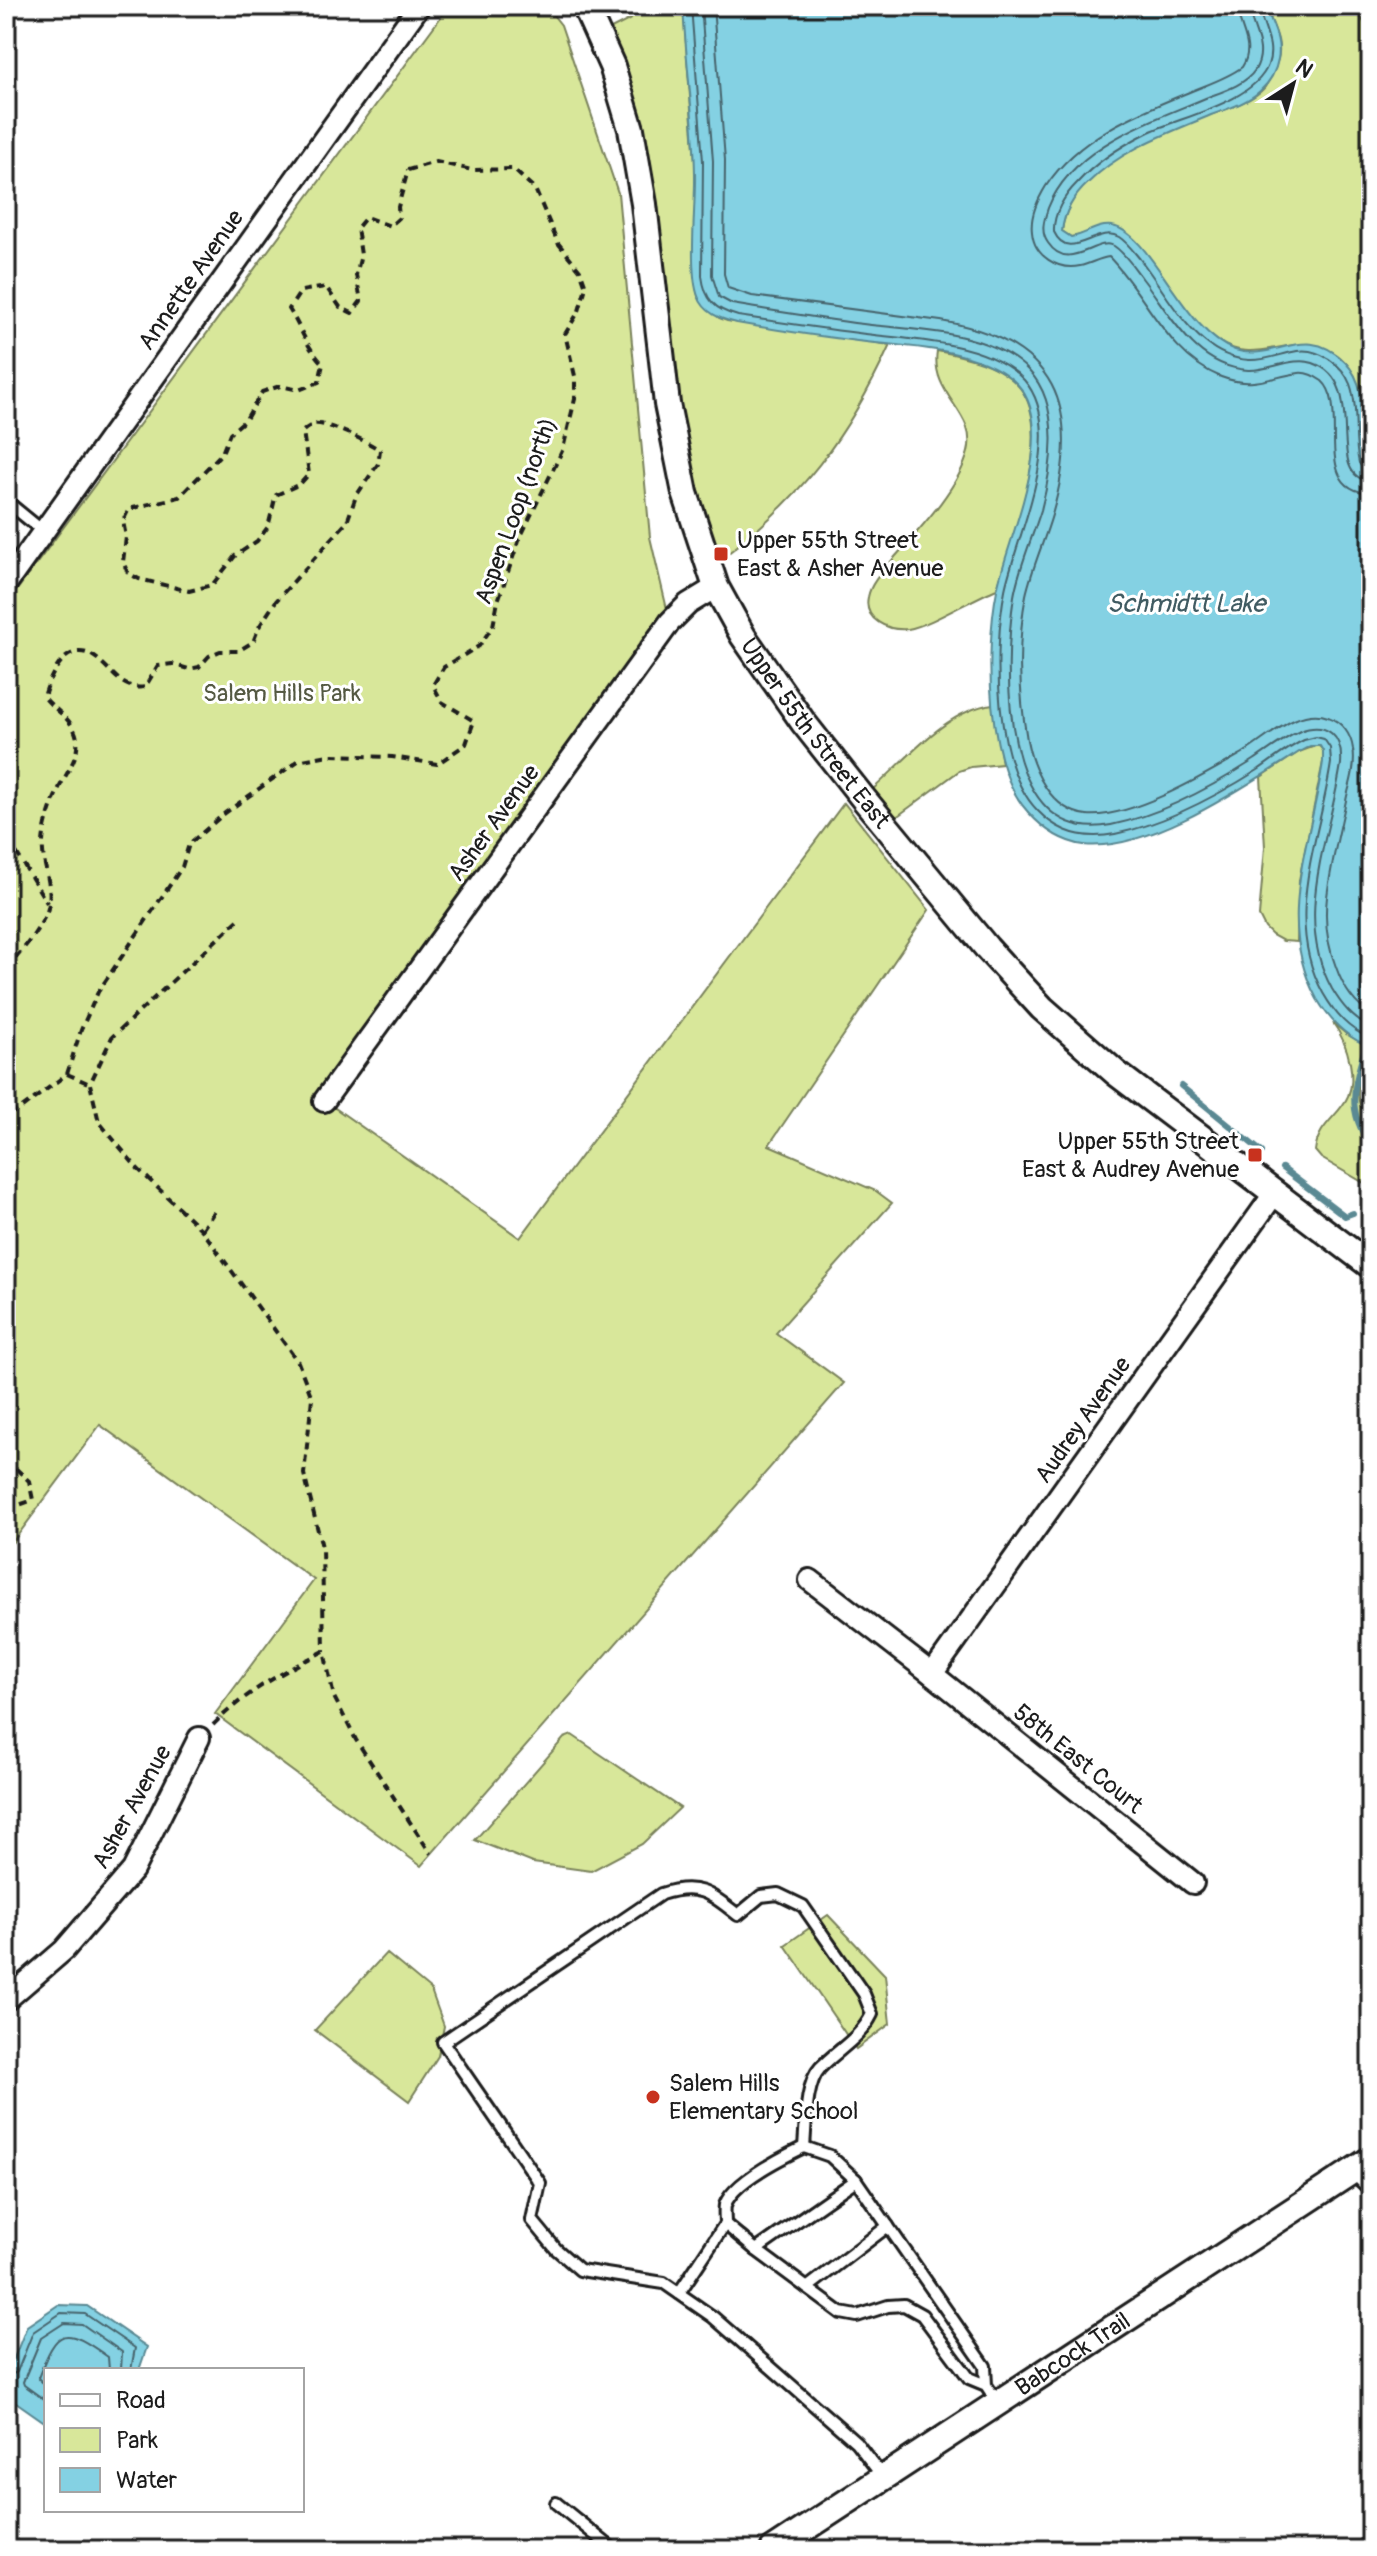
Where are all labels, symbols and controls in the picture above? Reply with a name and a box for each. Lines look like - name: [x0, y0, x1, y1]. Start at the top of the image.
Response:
- north arrow: [1253, 44, 1333, 124]
- text: N: [1290, 53, 1319, 84]
- street label: Annette Avenue: [132, 204, 250, 356]
- street label: Aspen Loop (north): [469, 414, 563, 608]
- place label: Upper 55th Street East & Asher Avenue: [737, 526, 944, 583]
- marker: Upper 55th Street East & Asher Avenue: [712, 545, 730, 563]
- water label: Schmidtt Lake: [1107, 588, 1267, 620]
- street label: Upper 55th Street East: [734, 632, 897, 834]
- park label: Salem Hills Park: [203, 679, 361, 708]
- street label: Asher Avenue: [442, 759, 546, 887]
- place label: Upper 55th Street East & Audrey Avenue: [1022, 1127, 1239, 1184]
- marker: Upper 55th Street East & Audrey Avenue: [1246, 1146, 1264, 1164]
- street label: Audrey Avenue: [1029, 1351, 1137, 1489]
- street label: 58th East Court: [1007, 1698, 1149, 1820]
- street label: Asher Avenue: [86, 1740, 178, 1874]
- place label: Salem Hills Elementary School: [669, 2069, 859, 2126]
- marker: Salem Hills Elementary School: [644, 2088, 662, 2106]
- street label: Babcock Trail: [1010, 2306, 1136, 2402]
- legend: [44, 2368, 304, 2512]
- text: Road: [116, 2386, 166, 2415]
- text: Park: [116, 2426, 158, 2455]
- text: Water: [116, 2466, 177, 2495]

